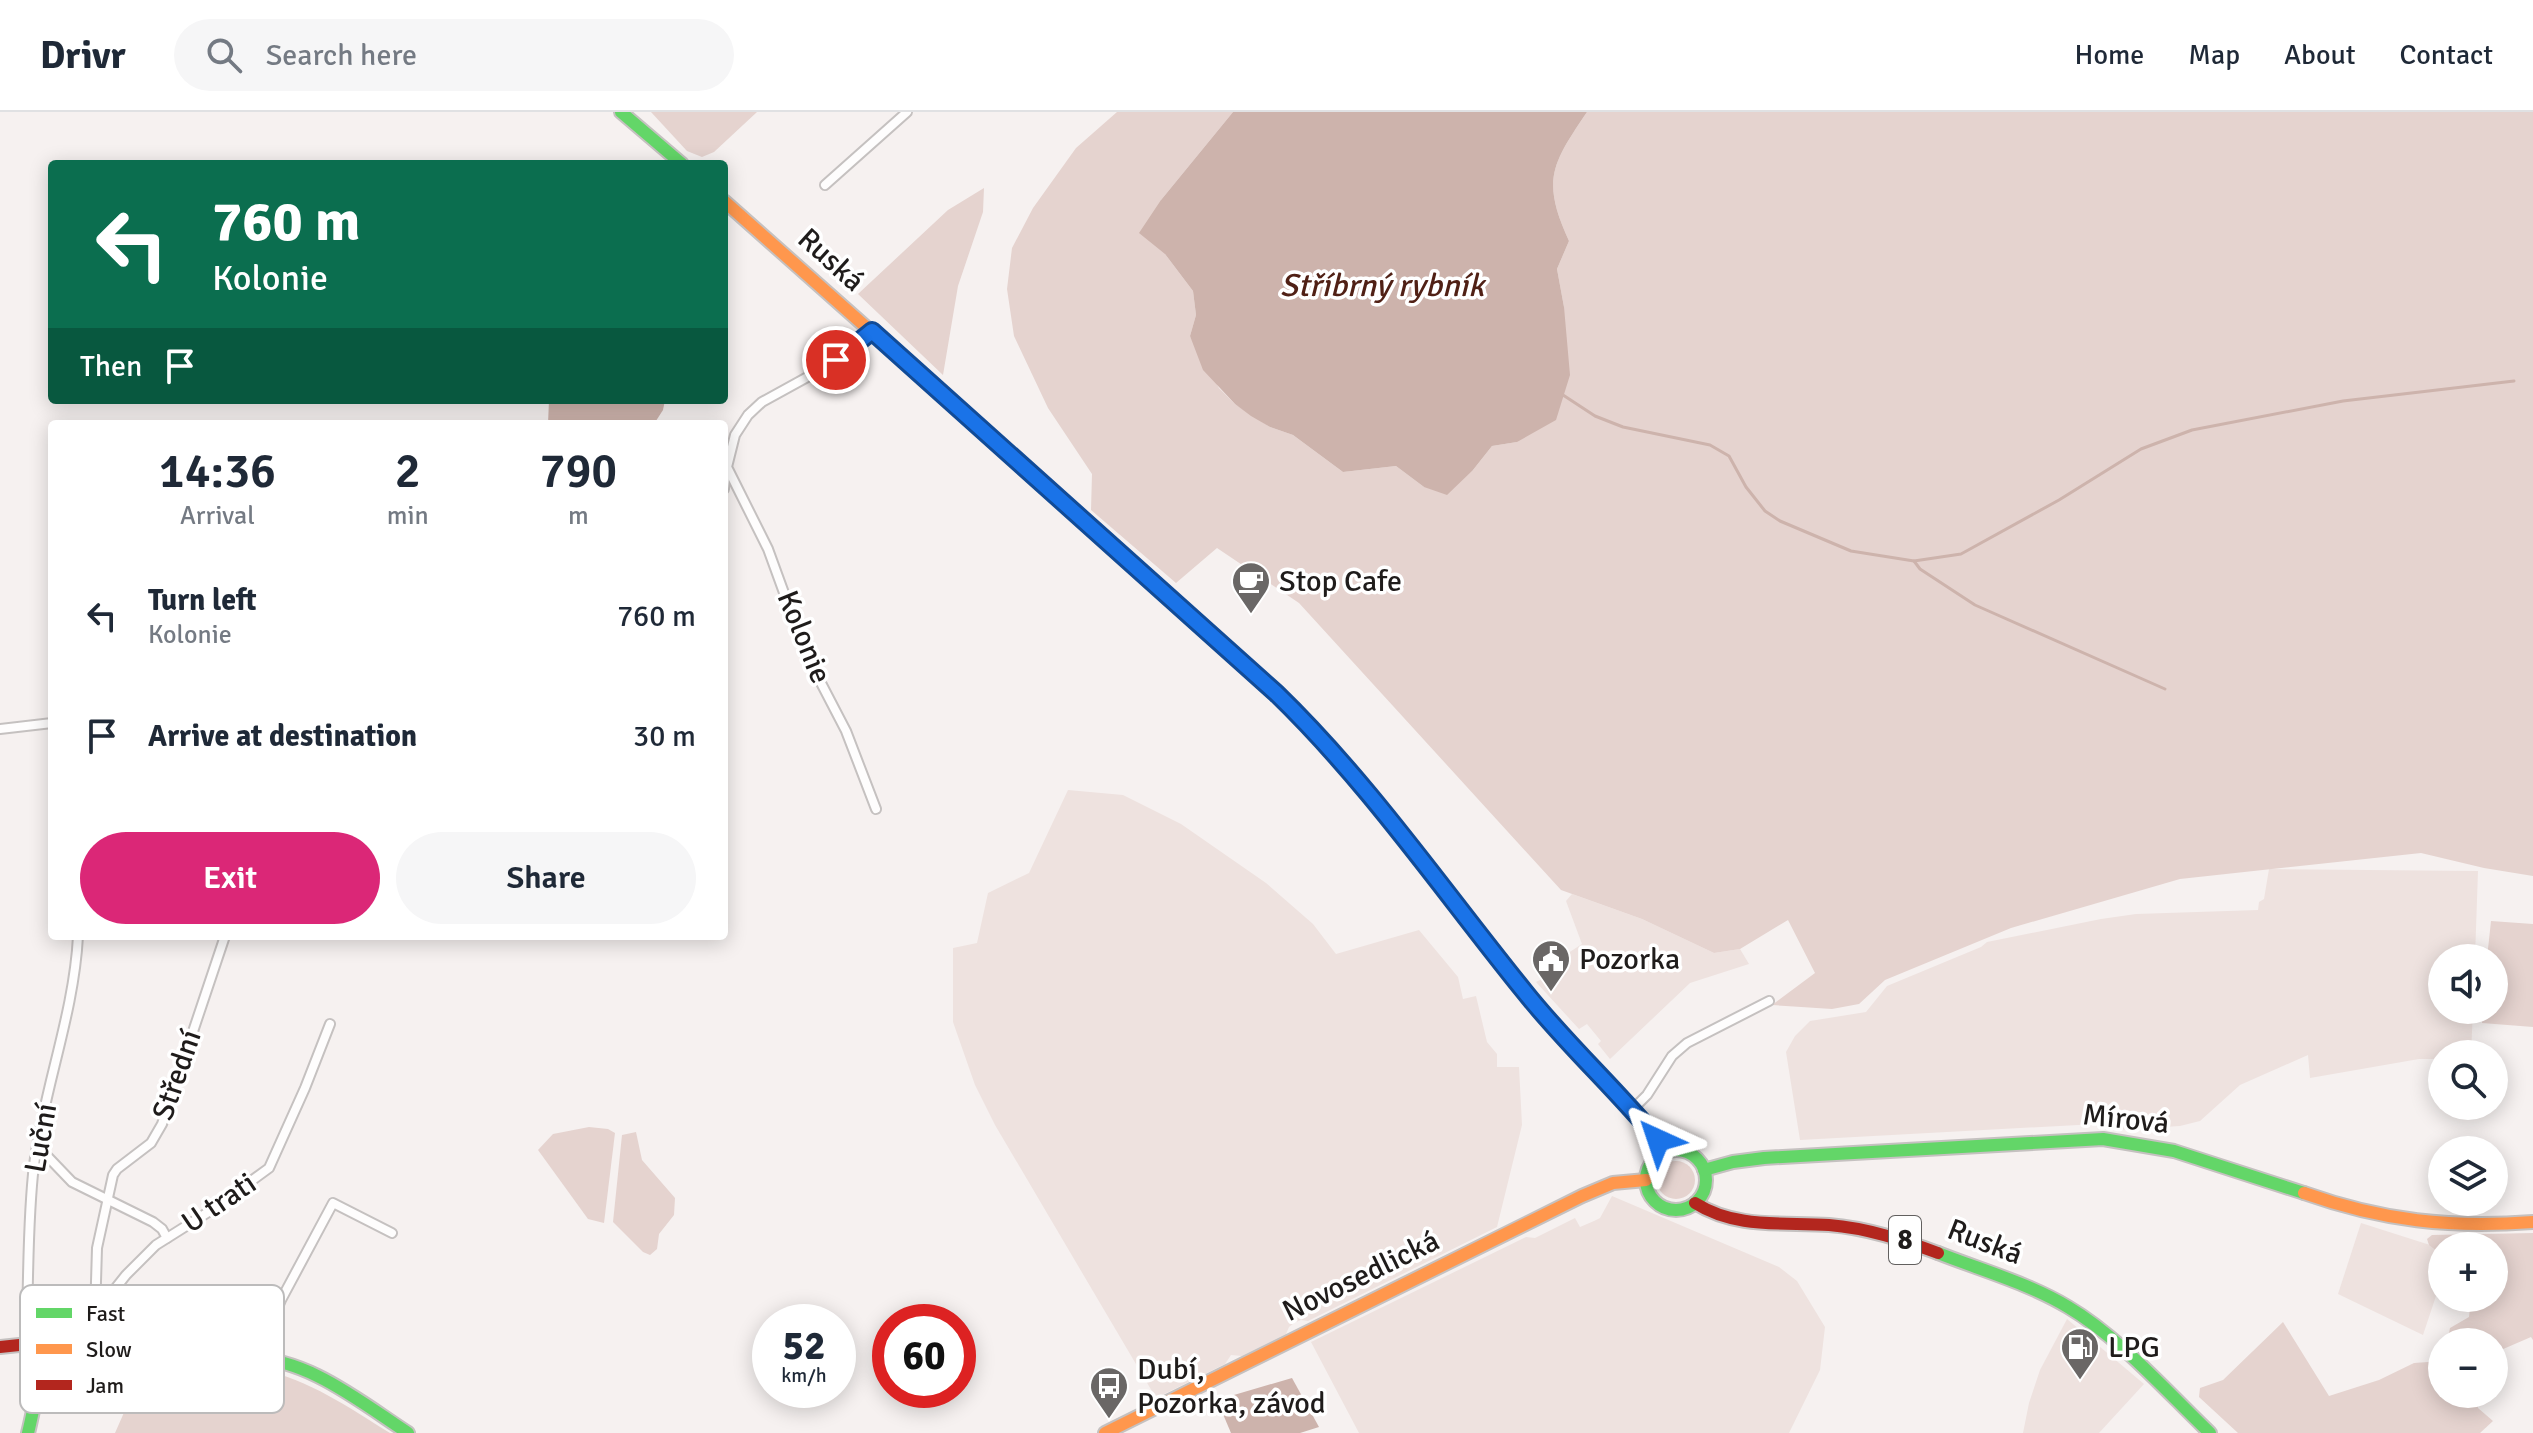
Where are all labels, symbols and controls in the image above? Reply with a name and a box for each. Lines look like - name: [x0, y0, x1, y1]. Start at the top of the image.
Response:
- search box: [174, 19, 734, 91]
- text: Drivr: [40, 32, 126, 79]
- icon: search: [202, 33, 246, 77]
- text: Search here: [266, 37, 417, 74]
- text: Home: [2075, 38, 2144, 72]
- text: Map: [2188, 38, 2240, 72]
- text: About: [2284, 38, 2356, 72]
- text: Contact: [2400, 38, 2493, 72]
- text: 760 m: [212, 187, 360, 256]
- icon: left: [80, 192, 184, 296]
- street label: Ruská: [790, 220, 872, 300]
- text: Kolonie: [212, 256, 328, 301]
- water label: Stříbrný rybník: [1280, 266, 1487, 305]
- pin: [802, 326, 870, 394]
- icon: arrive: [814, 338, 858, 382]
- icon: arrive: [158, 344, 202, 388]
- text: Then: [80, 348, 142, 385]
- text: 14:36: [159, 442, 276, 501]
- text: 2: [395, 442, 421, 501]
- text: 790: [539, 442, 617, 501]
- text: Arrival: [180, 500, 255, 532]
- text: min: [387, 500, 429, 532]
- text: m: [568, 500, 589, 532]
- cafe icon: Stop Cafe: [1230, 560, 1272, 615]
- place label: Stop Cafe: [1279, 563, 1402, 600]
- text: Turn left: [148, 582, 257, 619]
- street label: Kolonie: [769, 585, 839, 689]
- icon: left: [80, 594, 124, 638]
- text: 760 m: [617, 598, 696, 635]
- text: Kolonie: [148, 619, 232, 651]
- icon: arrive: [80, 714, 124, 758]
- text: Arrive at destination: [148, 718, 417, 755]
- text: 30 m: [633, 718, 696, 755]
- button: Exit: [80, 832, 380, 924]
- button: Share: [396, 832, 696, 924]
- public building icon: Pozorka: [1530, 938, 1572, 993]
- place label: Pozorka: [1579, 941, 1680, 978]
- map controls: [2428, 944, 2508, 1408]
- button: sound: [2428, 944, 2508, 1024]
- street label: Střední: [144, 1025, 210, 1125]
- button: search: [2428, 1040, 2508, 1120]
- street label: Mírová: [2081, 1096, 2171, 1142]
- position arrow: [1616, 1098, 1700, 1182]
- street label: Luční: [17, 1100, 65, 1176]
- button: layers: [2428, 1136, 2508, 1216]
- street label: U trati: [175, 1165, 263, 1241]
- street label: Ruská: [1942, 1211, 2028, 1273]
- road number: 8: [1889, 1216, 1921, 1264]
- street label: Novosedlická: [1277, 1222, 1445, 1330]
- button: +: [2428, 1232, 2508, 1312]
- legend: [20, 1285, 284, 1413]
- text: Fast: [86, 1300, 126, 1327]
- speed limit sign: 60: [872, 1304, 976, 1408]
- text: 52: [782, 1321, 826, 1371]
- fuel station icon: LPG: [2059, 1326, 2101, 1381]
- button: −: [2428, 1328, 2508, 1408]
- place label: LPG: [2108, 1329, 2160, 1366]
- text: Slow: [86, 1336, 132, 1363]
- place label: Dubí, Pozorka, závod: [1137, 1351, 1326, 1422]
- text: km/h: [781, 1363, 827, 1388]
- bus stop icon: Dubí, Pozorka, závod: [1088, 1365, 1130, 1420]
- text: Jam: [86, 1372, 124, 1399]

